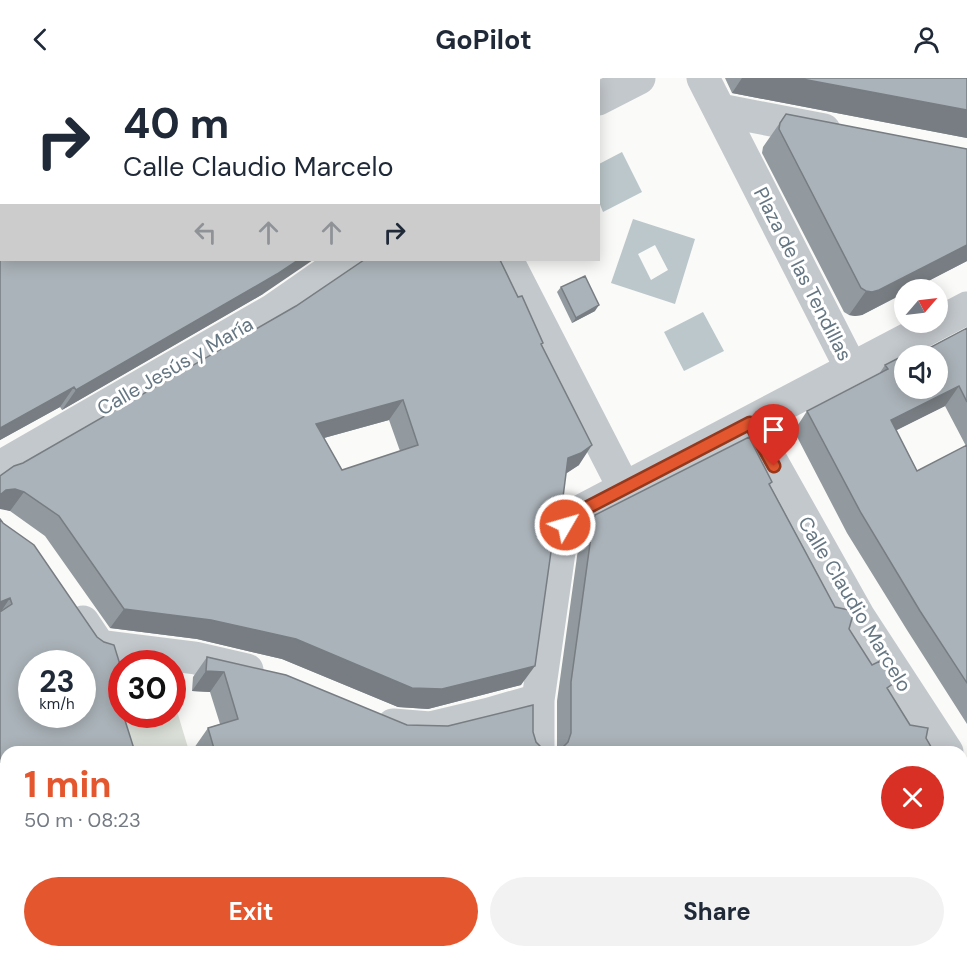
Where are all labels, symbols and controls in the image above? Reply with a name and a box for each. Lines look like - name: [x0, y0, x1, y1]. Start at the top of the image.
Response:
- text: GoPilot: [435, 22, 532, 57]
- icon: back: [24, 23, 57, 56]
- icon: person: [910, 23, 943, 56]
- text: 40 m: [123, 96, 229, 151]
- icon: right: [24, 102, 102, 180]
- text: Calle Claudio Marcelo: [123, 149, 393, 184]
- street label: Plaza de las Tendillas: [748, 183, 858, 365]
- icon: left: [189, 216, 222, 249]
- icon: ahead: [252, 216, 285, 249]
- icon: ahead: [315, 216, 348, 249]
- icon: right: [378, 216, 411, 249]
- north arrow: [894, 279, 948, 333]
- map controls: [894, 279, 948, 399]
- street label: Calle Jesús y María: [92, 311, 258, 421]
- button: sound: [894, 345, 948, 399]
- pin: [748, 404, 799, 466]
- icon: arrive: [757, 413, 790, 446]
- position arrow: [533, 493, 597, 557]
- street label: Calle Claudio Marcelo: [792, 511, 918, 697]
- speed limit sign: 30: [108, 650, 186, 728]
- text: 23: [39, 662, 75, 701]
- text: km/h: [39, 694, 75, 714]
- text: 1 min: [24, 761, 112, 808]
- button: close: [881, 766, 944, 829]
- text: 50 m · 08:23: [24, 807, 141, 833]
- button: Exit: [24, 877, 478, 946]
- button: Share: [490, 877, 944, 946]

